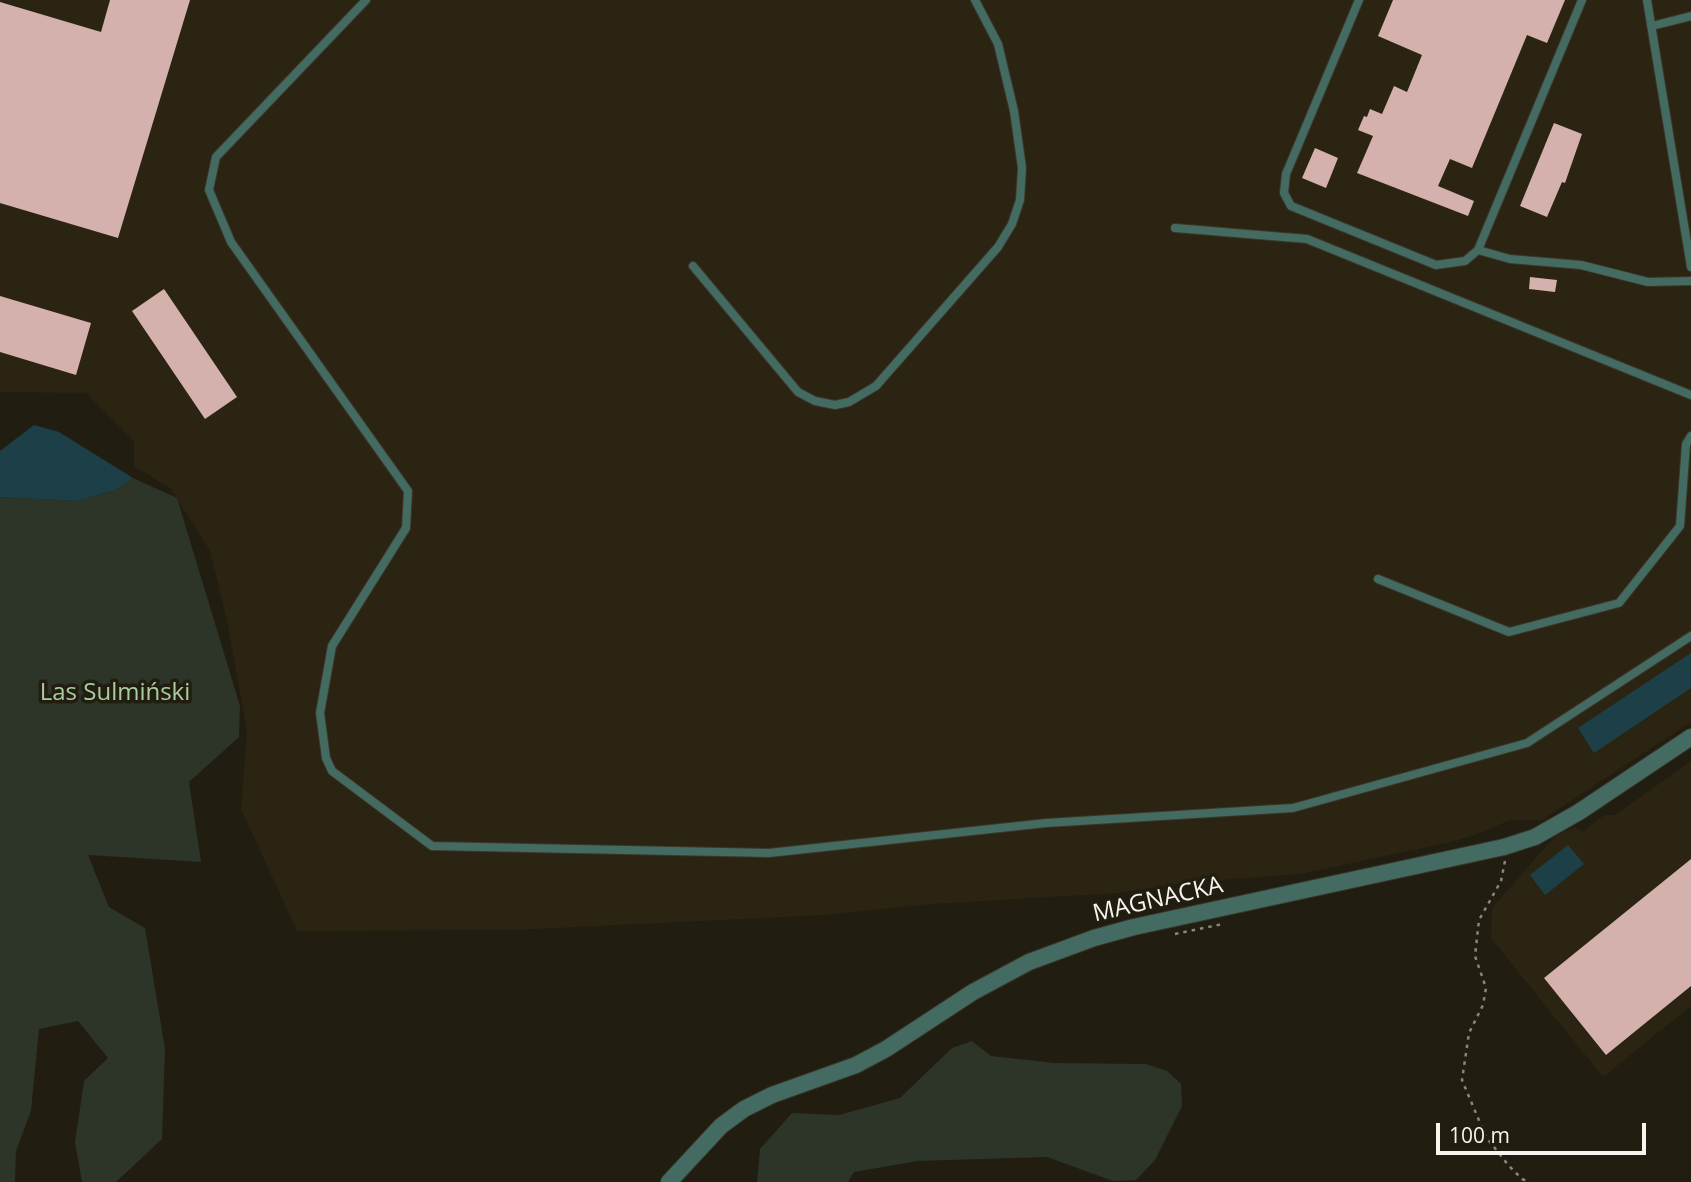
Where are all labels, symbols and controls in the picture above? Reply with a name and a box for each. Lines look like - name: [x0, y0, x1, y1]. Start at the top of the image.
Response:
- park label: Las Sulmiński: [40, 679, 190, 707]
- street label: MAGNACKA: [1090, 871, 1226, 929]
- scale bar: [1439, 1108, 1649, 1152]
- text: 100 m: [1449, 1121, 1510, 1149]

